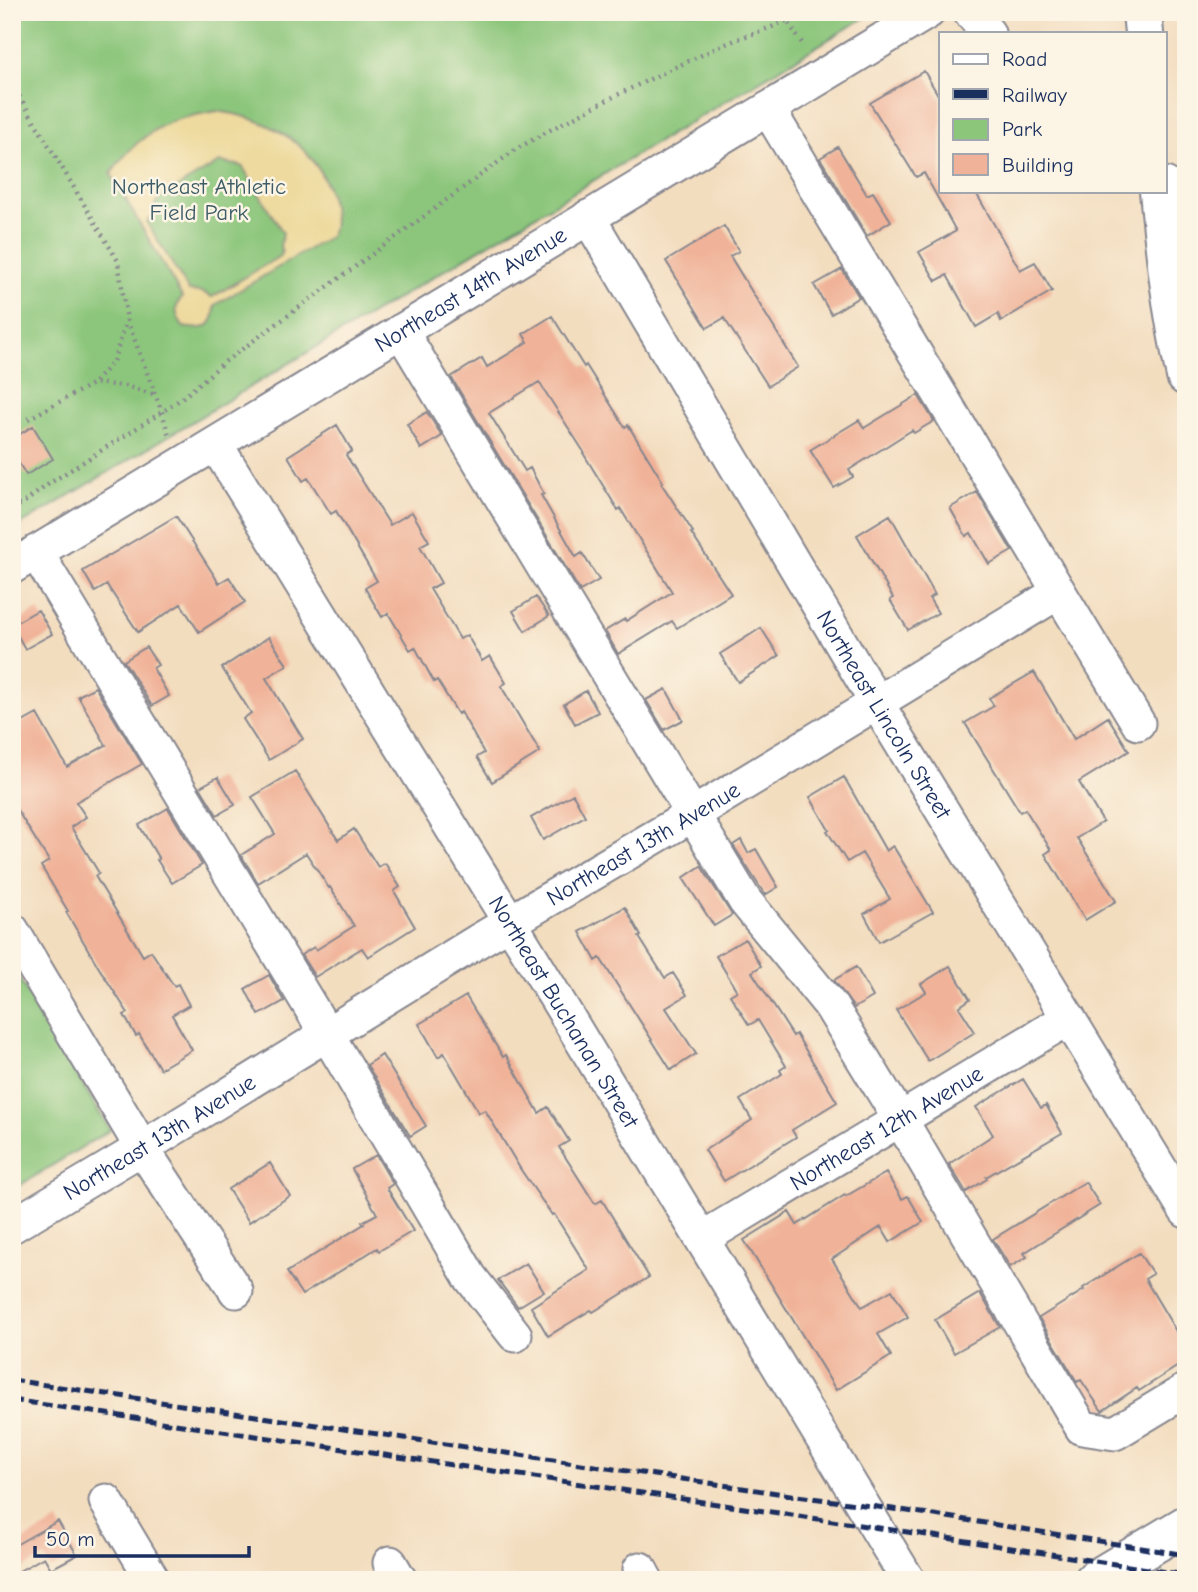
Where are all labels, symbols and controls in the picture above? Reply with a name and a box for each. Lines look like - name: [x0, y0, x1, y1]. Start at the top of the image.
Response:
- legend: [939, 32, 1166, 192]
- text: Road: [1002, 47, 1047, 71]
- text: Railway: [1002, 83, 1067, 107]
- text: Park: [1002, 117, 1042, 141]
- text: Building: [1002, 153, 1074, 177]
- park label: Northeast Athletic Field Park: [112, 173, 286, 226]
- street label: Northeast 14th Avenue: [370, 221, 571, 358]
- street label: Northeast Lincoln Street: [811, 605, 958, 825]
- street label: Northeast 13th Avenue: [542, 776, 745, 911]
- street label: Northeast Buchanan Street: [483, 891, 645, 1134]
- street label: Northeast 12th Avenue: [785, 1059, 988, 1196]
- street label: Northeast 13th Avenue: [58, 1068, 260, 1206]
- scale bar: [35, 1515, 248, 1559]
- text: 50 m: [46, 1527, 95, 1551]

